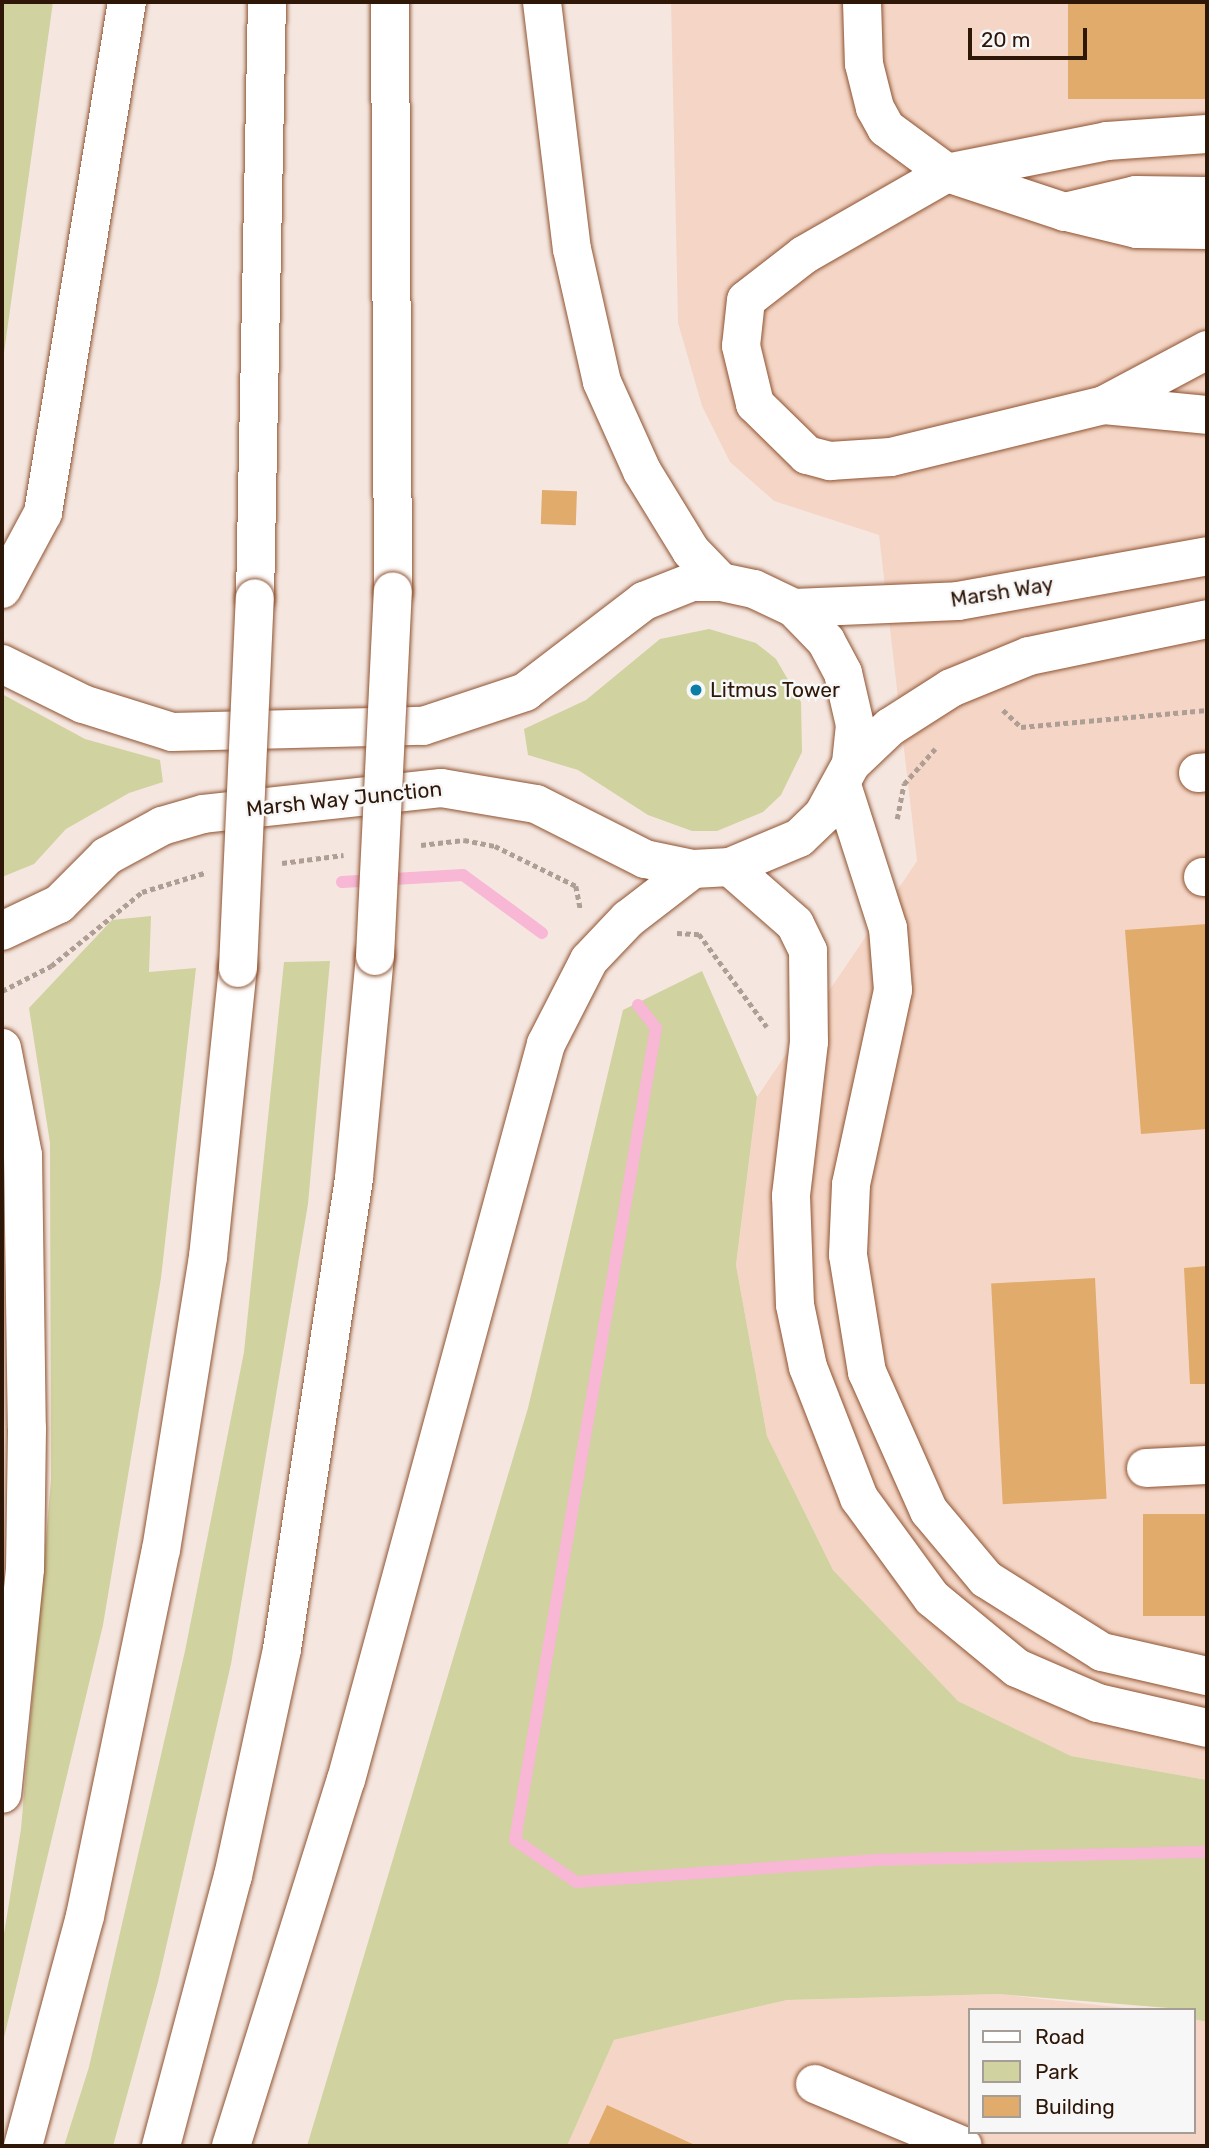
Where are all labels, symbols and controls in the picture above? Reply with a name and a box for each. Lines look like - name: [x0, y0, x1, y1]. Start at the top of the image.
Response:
- scale bar: [971, 14, 1090, 58]
- text: 20 m: [981, 27, 1030, 52]
- street label: Marsh Way: [949, 571, 1055, 613]
- place label: Litmus Tower: [710, 677, 840, 703]
- marker: Litmus Tower: [688, 682, 704, 698]
- street label: Marsh Way Junction: [244, 776, 444, 822]
- legend: [968, 2008, 1195, 2134]
- text: Road: [1035, 2024, 1085, 2049]
- text: Park: [1035, 2059, 1079, 2084]
- text: Building: [1035, 2094, 1115, 2119]

